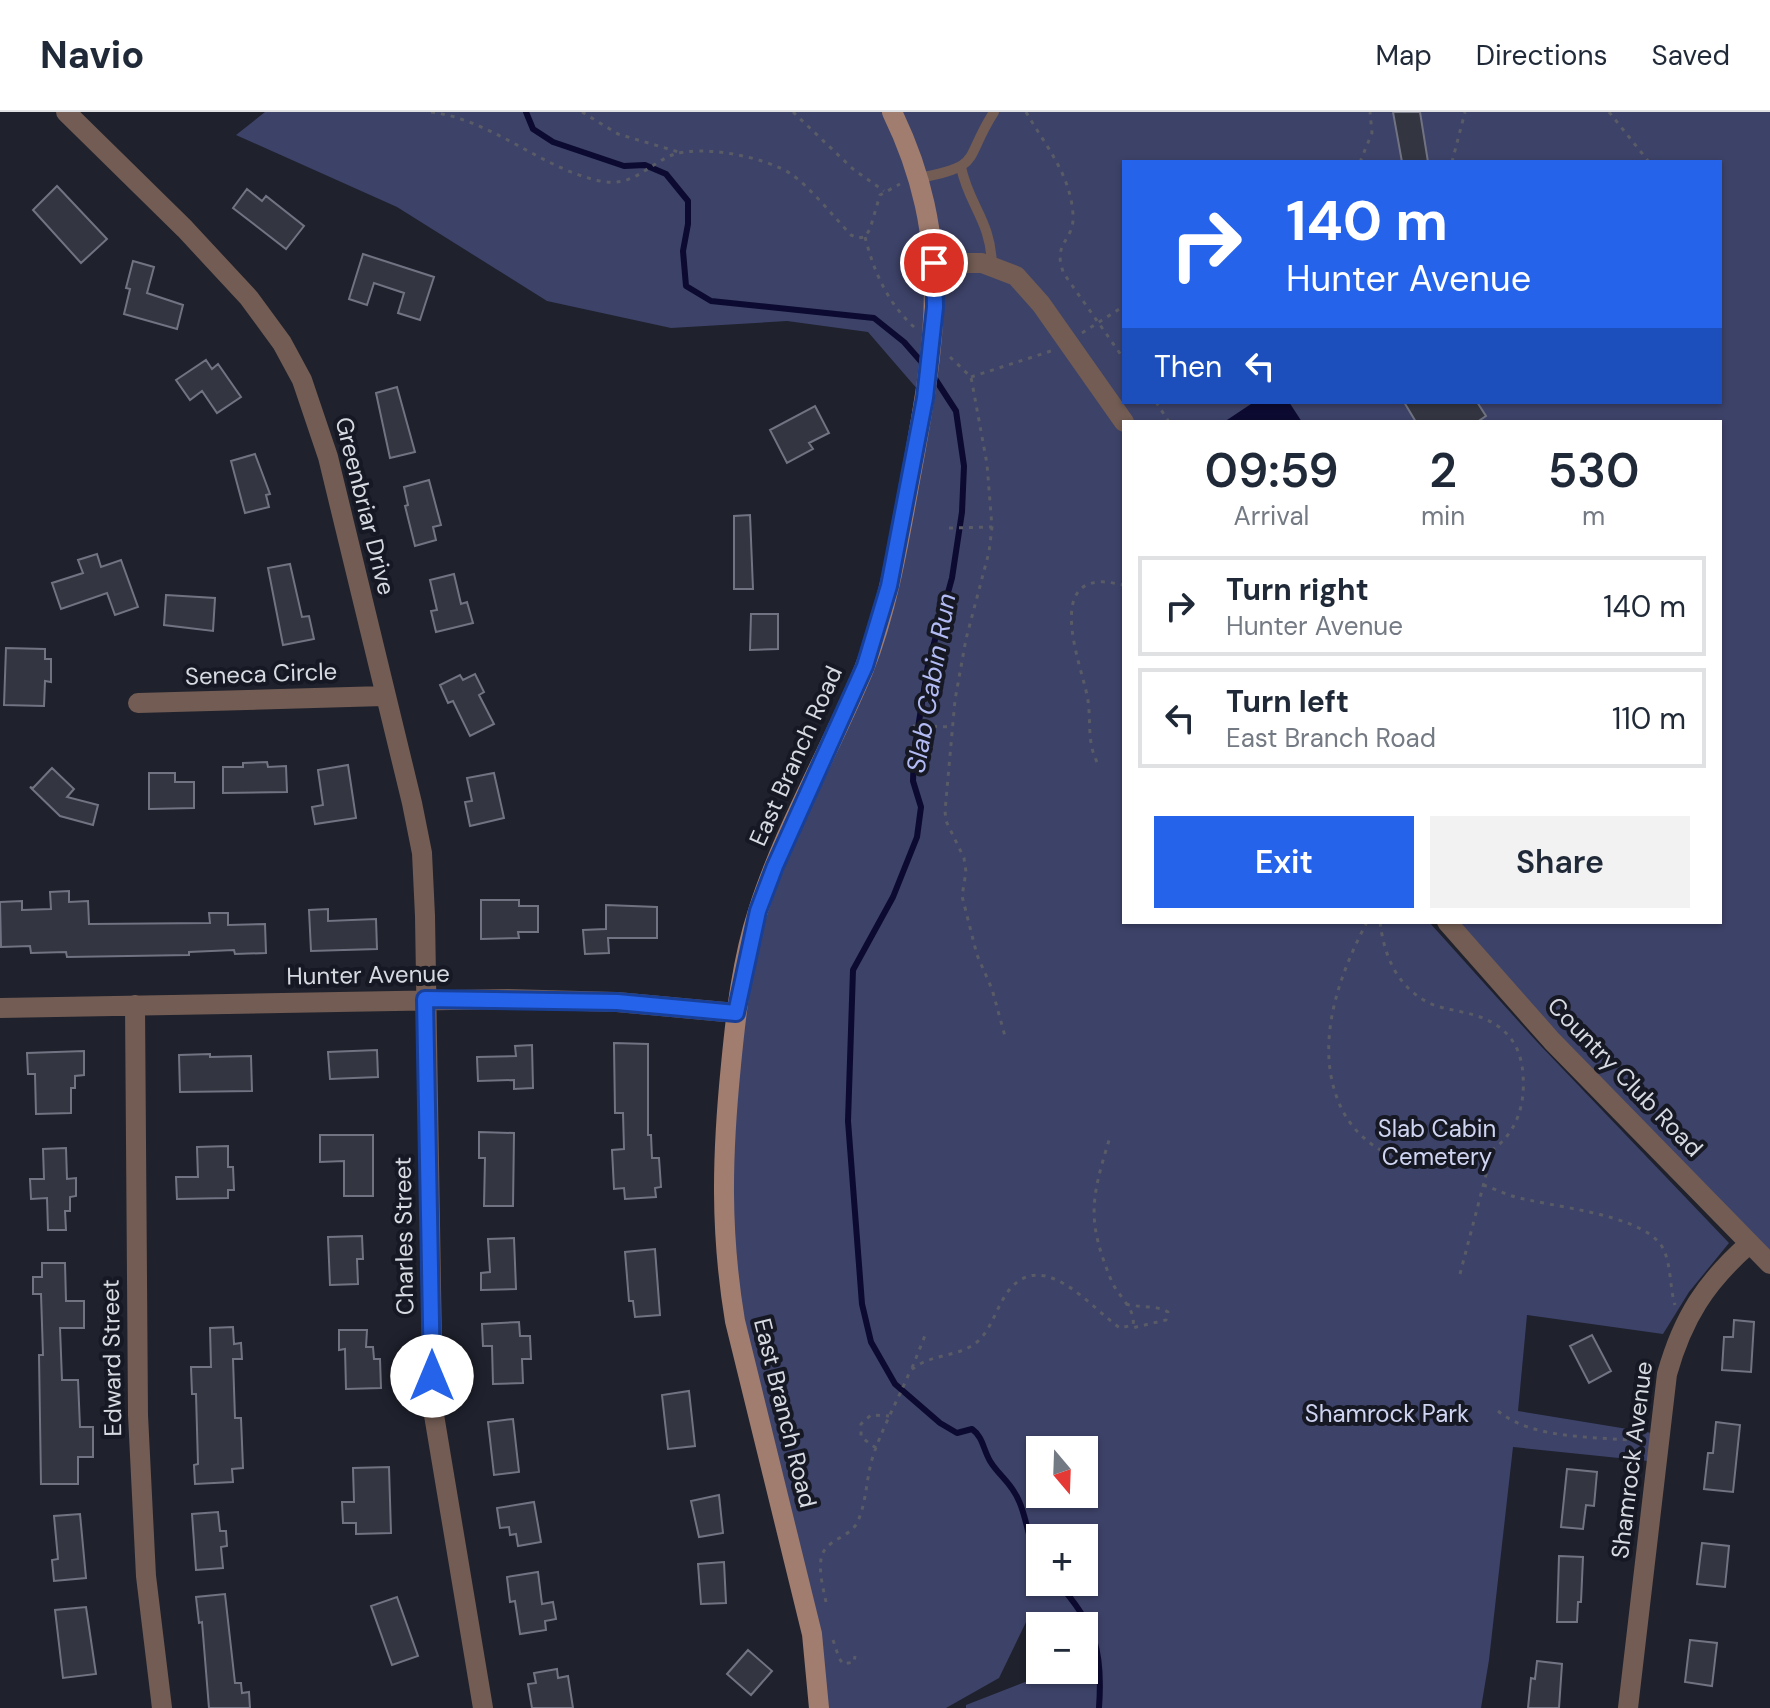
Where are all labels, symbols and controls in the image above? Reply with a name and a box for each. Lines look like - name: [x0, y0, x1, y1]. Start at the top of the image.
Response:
- text: Navio: [40, 30, 144, 80]
- text: Map: [1375, 37, 1432, 74]
- text: Directions: [1476, 37, 1608, 74]
- text: Saved: [1652, 37, 1730, 74]
- text: 140 m: [1286, 184, 1448, 257]
- icon: right: [1154, 192, 1258, 296]
- pin: [900, 229, 968, 297]
- icon: arrive: [912, 241, 956, 285]
- text: Hunter Avenue: [1286, 255, 1531, 302]
- icon: left: [1238, 344, 1282, 388]
- text: Then: [1154, 347, 1222, 386]
- street label: Greenbriar Drive: [328, 414, 403, 598]
- text: 09:59: [1204, 439, 1339, 502]
- text: 2: [1429, 439, 1457, 502]
- text: 530: [1548, 439, 1640, 502]
- text: Arrival: [1234, 499, 1309, 533]
- text: min: [1421, 499, 1465, 533]
- text: m: [1582, 499, 1605, 533]
- text: Turn right: [1226, 570, 1369, 609]
- icon: right: [1158, 584, 1202, 628]
- text: 140 m: [1603, 587, 1686, 626]
- water label: Slab Cabin Run: [898, 590, 964, 776]
- text: Hunter Avenue: [1226, 609, 1403, 643]
- street label: Seneca Circle: [184, 655, 338, 692]
- street label: East Branch Road: [742, 661, 849, 851]
- text: Turn left: [1226, 682, 1349, 721]
- icon: left: [1158, 696, 1202, 740]
- text: 110 m: [1612, 699, 1686, 738]
- text: East Branch Road: [1226, 721, 1436, 755]
- button: Exit: [1154, 816, 1414, 908]
- button: Share: [1430, 816, 1690, 908]
- street label: Hunter Avenue: [286, 958, 450, 991]
- street label: Country Club Road: [1541, 990, 1710, 1163]
- park label: Slab Cabin Cemetery: [1378, 1113, 1496, 1172]
- street label: Charles Street: [387, 1157, 420, 1315]
- street label: Edward Street: [95, 1279, 128, 1437]
- street label: East Branch Road: [747, 1315, 824, 1511]
- position arrow: [390, 1334, 474, 1418]
- street label: Shamrock Avenue: [1604, 1360, 1659, 1560]
- park label: Shamrock Park: [1305, 1398, 1469, 1429]
- north arrow: [1026, 1436, 1098, 1508]
- map controls: [1026, 1436, 1098, 1684]
- button: +: [1026, 1524, 1098, 1596]
- button: −: [1026, 1612, 1098, 1684]

